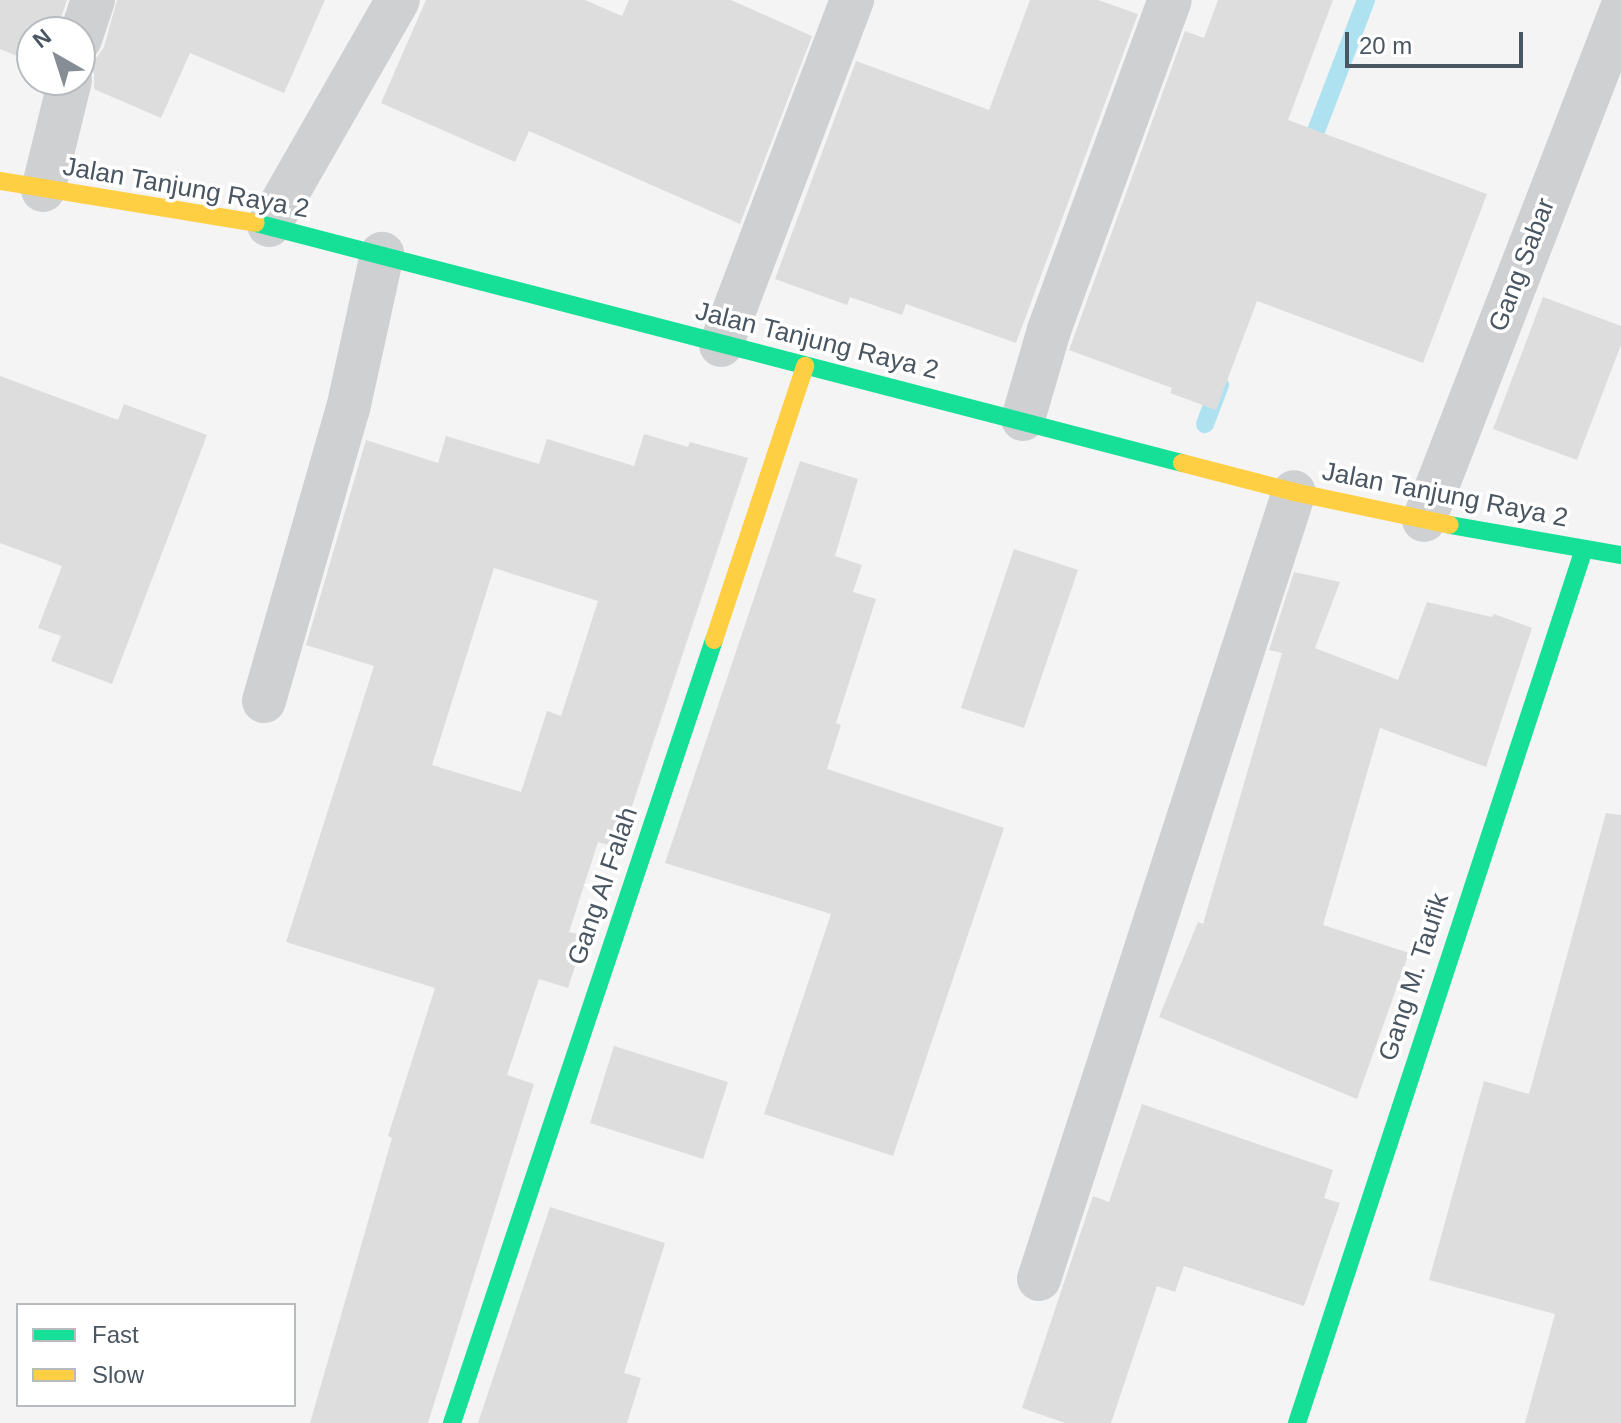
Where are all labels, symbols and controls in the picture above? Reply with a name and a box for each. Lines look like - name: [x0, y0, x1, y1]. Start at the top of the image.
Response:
- north arrow: [16, 16, 96, 96]
- scale bar: [1349, 16, 1527, 66]
- text: N: [28, 24, 56, 53]
- text: 20 m: [1359, 32, 1412, 59]
- street label: Jalan Tanjung Raya 2: [60, 151, 312, 225]
- street label: Gang Sabar: [1482, 194, 1562, 336]
- street label: Jalan Tanjung Raya 2: [692, 296, 942, 386]
- street label: Jalan Tanjung Raya 2: [1319, 456, 1571, 534]
- street label: Gang Al Falah: [561, 802, 645, 970]
- street label: Gang M. Taufik: [1372, 889, 1456, 1065]
- legend: [16, 1303, 296, 1407]
- text: Fast: [92, 1321, 139, 1348]
- text: Slow: [92, 1361, 144, 1388]

